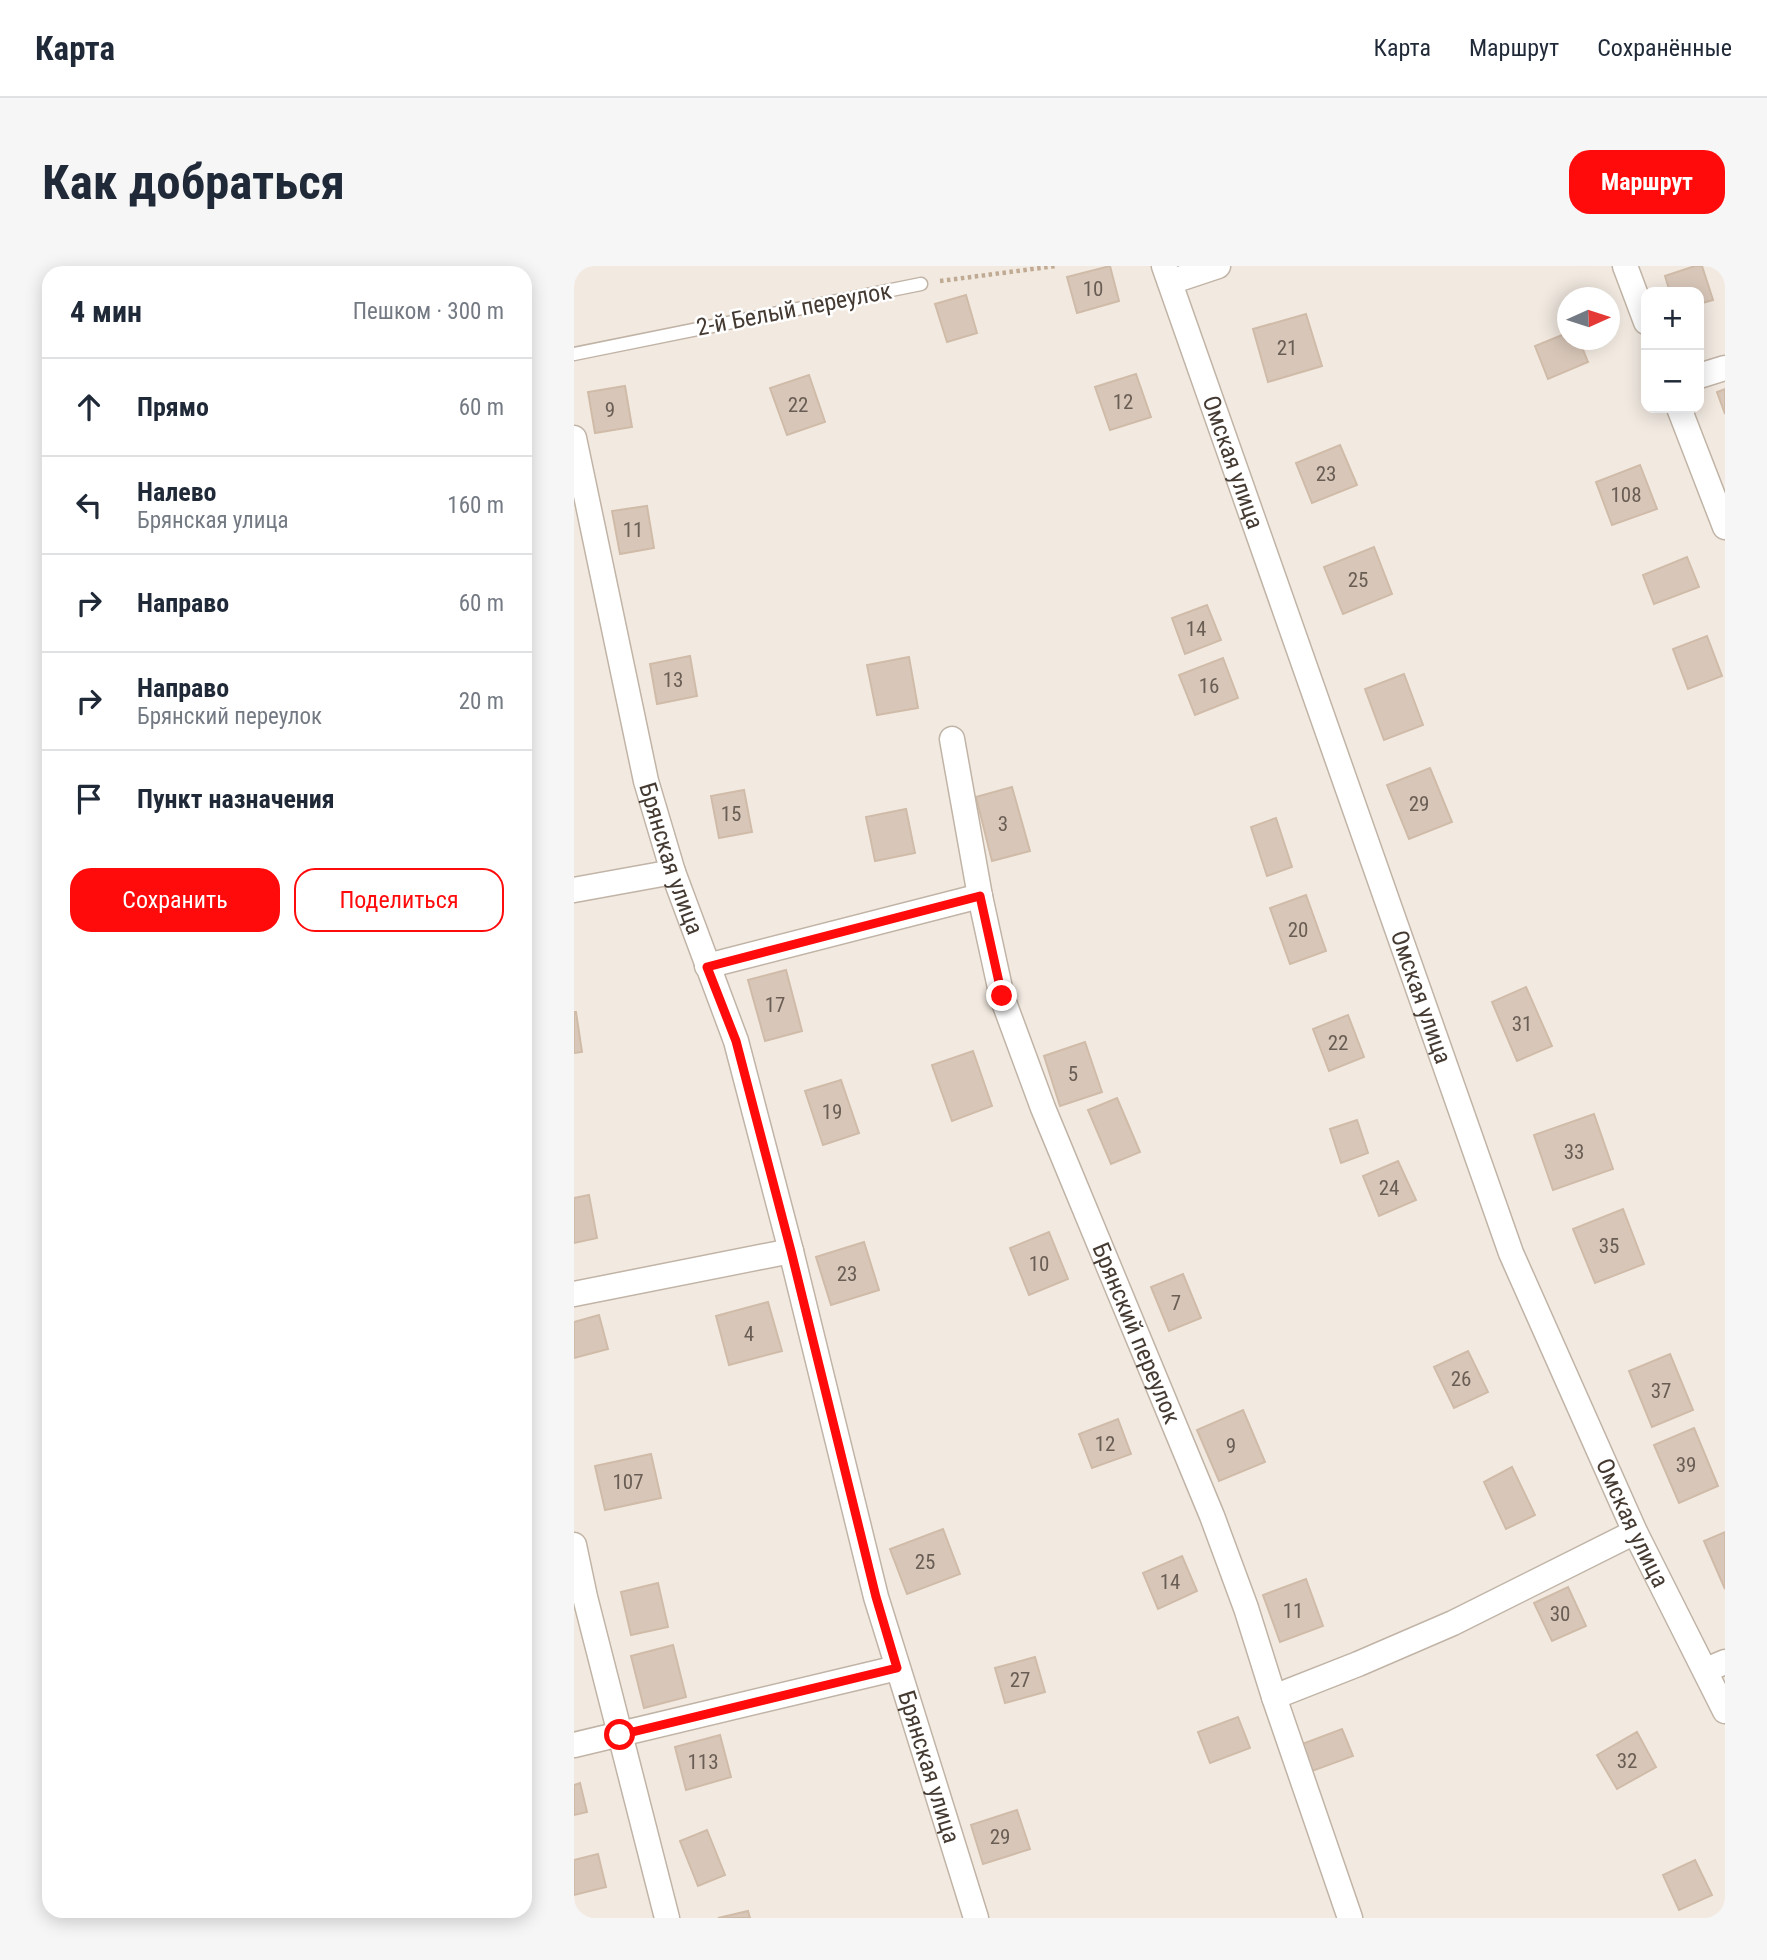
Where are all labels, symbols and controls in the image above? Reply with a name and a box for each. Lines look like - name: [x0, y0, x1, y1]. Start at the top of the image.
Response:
- text: Карта: [35, 29, 115, 68]
- text: Карта: [1374, 34, 1431, 62]
- text: Маршрут: [1469, 34, 1559, 62]
- text: Сохранённые: [1597, 34, 1732, 62]
- button: Маршрут: [1569, 150, 1725, 214]
- text: Как добраться: [42, 154, 345, 211]
- street label: 2-й Белый переулок: [694, 276, 894, 342]
- house number: 10: [1083, 277, 1103, 301]
- north arrow: [1557, 287, 1620, 350]
- map controls: [1641, 287, 1704, 413]
- button: +: [1641, 287, 1704, 350]
- text: 4 мин: [70, 294, 142, 329]
- text: Пешком · 300 m: [353, 298, 504, 325]
- house number: 21: [1277, 336, 1297, 360]
- button: −: [1641, 350, 1704, 413]
- icon: ahead: [70, 388, 108, 426]
- house number: 12: [1113, 390, 1133, 414]
- text: Прямо: [137, 392, 209, 422]
- street label: Омская улица: [1197, 392, 1269, 533]
- house number: 22: [788, 393, 808, 417]
- text: 60 m: [459, 394, 504, 421]
- house number: 9: [605, 398, 615, 422]
- house number: 23: [1316, 462, 1336, 486]
- text: Налево: [137, 477, 217, 507]
- house number: 108: [1610, 483, 1642, 507]
- icon: left: [70, 486, 108, 524]
- text: 160 m: [447, 492, 504, 519]
- text: Брянская улица: [137, 507, 289, 534]
- house number: 11: [623, 518, 643, 542]
- house number: 25: [1348, 568, 1368, 592]
- icon: right: [70, 584, 108, 622]
- text: Направо: [137, 588, 229, 618]
- text: 60 m: [459, 590, 504, 617]
- house number: 14: [1186, 617, 1206, 641]
- house number: 13: [663, 668, 683, 692]
- text: Направо: [137, 673, 229, 703]
- house number: 16: [1199, 674, 1219, 698]
- icon: right: [70, 682, 108, 720]
- text: 20 m: [459, 688, 504, 715]
- text: Брянский переулок: [137, 703, 322, 730]
- street label: Брянская улица: [633, 779, 709, 938]
- icon: arrive: [70, 780, 108, 818]
- text: Пункт назначения: [137, 784, 335, 814]
- house number: 29: [1409, 792, 1429, 816]
- house number: 15: [721, 802, 741, 826]
- house number: 3: [998, 812, 1008, 836]
- button: Сохранить: [70, 868, 280, 932]
- button: Поделиться: [294, 868, 504, 932]
- house number: 20: [1288, 918, 1308, 942]
- street label: Омская улица: [1385, 927, 1457, 1067]
- route end: [986, 980, 1017, 1011]
- house number: 17: [765, 993, 785, 1017]
- house number: 31: [1512, 1012, 1532, 1036]
- house number: 22: [1328, 1031, 1348, 1055]
- house number: 5: [1068, 1062, 1078, 1086]
- house number: 19: [822, 1100, 842, 1124]
- house number: 33: [1564, 1140, 1584, 1164]
- house number: 24: [1379, 1176, 1399, 1200]
- house number: 35: [1599, 1234, 1619, 1258]
- street label: Брянский переулок: [1086, 1239, 1186, 1428]
- house number: 10: [1029, 1252, 1049, 1276]
- house number: 23: [837, 1262, 857, 1286]
- house number: 7: [1171, 1291, 1181, 1315]
- house number: 4: [744, 1322, 754, 1346]
- house number: 26: [1451, 1367, 1471, 1391]
- house number: 37: [1651, 1379, 1671, 1403]
- house number: 12: [1095, 1432, 1115, 1456]
- house number: 9: [1226, 1434, 1236, 1458]
- house number: 39: [1676, 1453, 1696, 1477]
- street label: Омская улица: [1590, 1454, 1675, 1592]
- house number: 107: [612, 1470, 644, 1494]
- house number: 25: [915, 1550, 935, 1574]
- house number: 14: [1160, 1570, 1180, 1594]
- house number: 11: [1283, 1599, 1303, 1623]
- house number: 30: [1550, 1602, 1570, 1626]
- house number: 27: [1010, 1668, 1030, 1692]
- street label: Брянская улица: [892, 1687, 966, 1846]
- route start: [604, 1719, 635, 1750]
- house number: 32: [1617, 1749, 1637, 1773]
- house number: 113: [687, 1750, 719, 1774]
- house number: 29: [990, 1825, 1010, 1849]

